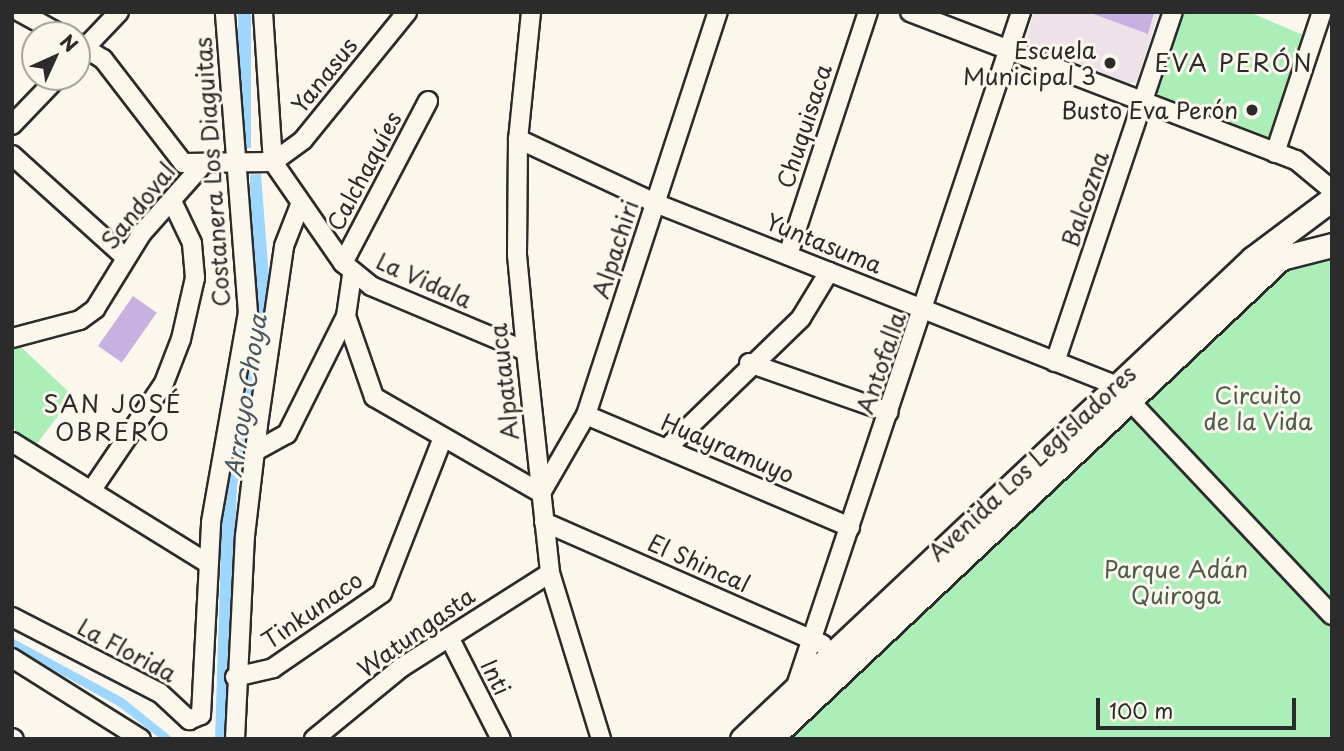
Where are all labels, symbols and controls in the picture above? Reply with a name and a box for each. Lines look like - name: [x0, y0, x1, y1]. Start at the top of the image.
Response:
- north arrow: [21, 21, 91, 91]
- text: N: [54, 27, 85, 58]
- street label: Yanasus: [285, 32, 363, 118]
- street label: Costanera Los Diaguitas: [189, 34, 235, 310]
- place label: Escuela Municipal 3: [963, 36, 1096, 90]
- district label: EVA PERÓN: [1155, 49, 1313, 77]
- marker: Escuela Municipal 3: [1102, 55, 1118, 71]
- street label: Chuquisaca: [771, 60, 837, 192]
- place label: Busto Eva Perón: [1060, 96, 1238, 124]
- marker: Busto Eva Perón: [1244, 102, 1260, 118]
- street label: Calchaquíes: [321, 107, 407, 235]
- street label: Balcozna: [1056, 148, 1114, 250]
- street label: Sandoval: [95, 158, 181, 254]
- street label: Alpachiri: [586, 196, 644, 302]
- street label: Yuntasuma: [762, 207, 886, 279]
- street label: La Vidala: [370, 246, 478, 314]
- street label: Antofalla: [851, 309, 911, 417]
- water label: Arroyo Choya: [218, 313, 272, 479]
- street label: Alpatauca: [484, 322, 524, 442]
- street label: Avenida Los Legisladores: [923, 360, 1141, 566]
- park label: Circuito de la Vida: [1203, 381, 1313, 435]
- district label: SAN JOSÉ OBRERO: [45, 390, 181, 446]
- street label: Huayramuyo: [657, 408, 799, 488]
- street label: El Shincal: [643, 528, 755, 598]
- park label: Parque Adán Quiroga: [1104, 555, 1248, 609]
- street label: Tinkunaco: [257, 565, 367, 655]
- street label: Watungasta: [352, 582, 480, 682]
- street label: La Florida: [71, 612, 183, 688]
- street label: Inti: [475, 654, 517, 700]
- scale bar: [1099, 684, 1298, 728]
- text: 100 m: [1109, 694, 1173, 726]

